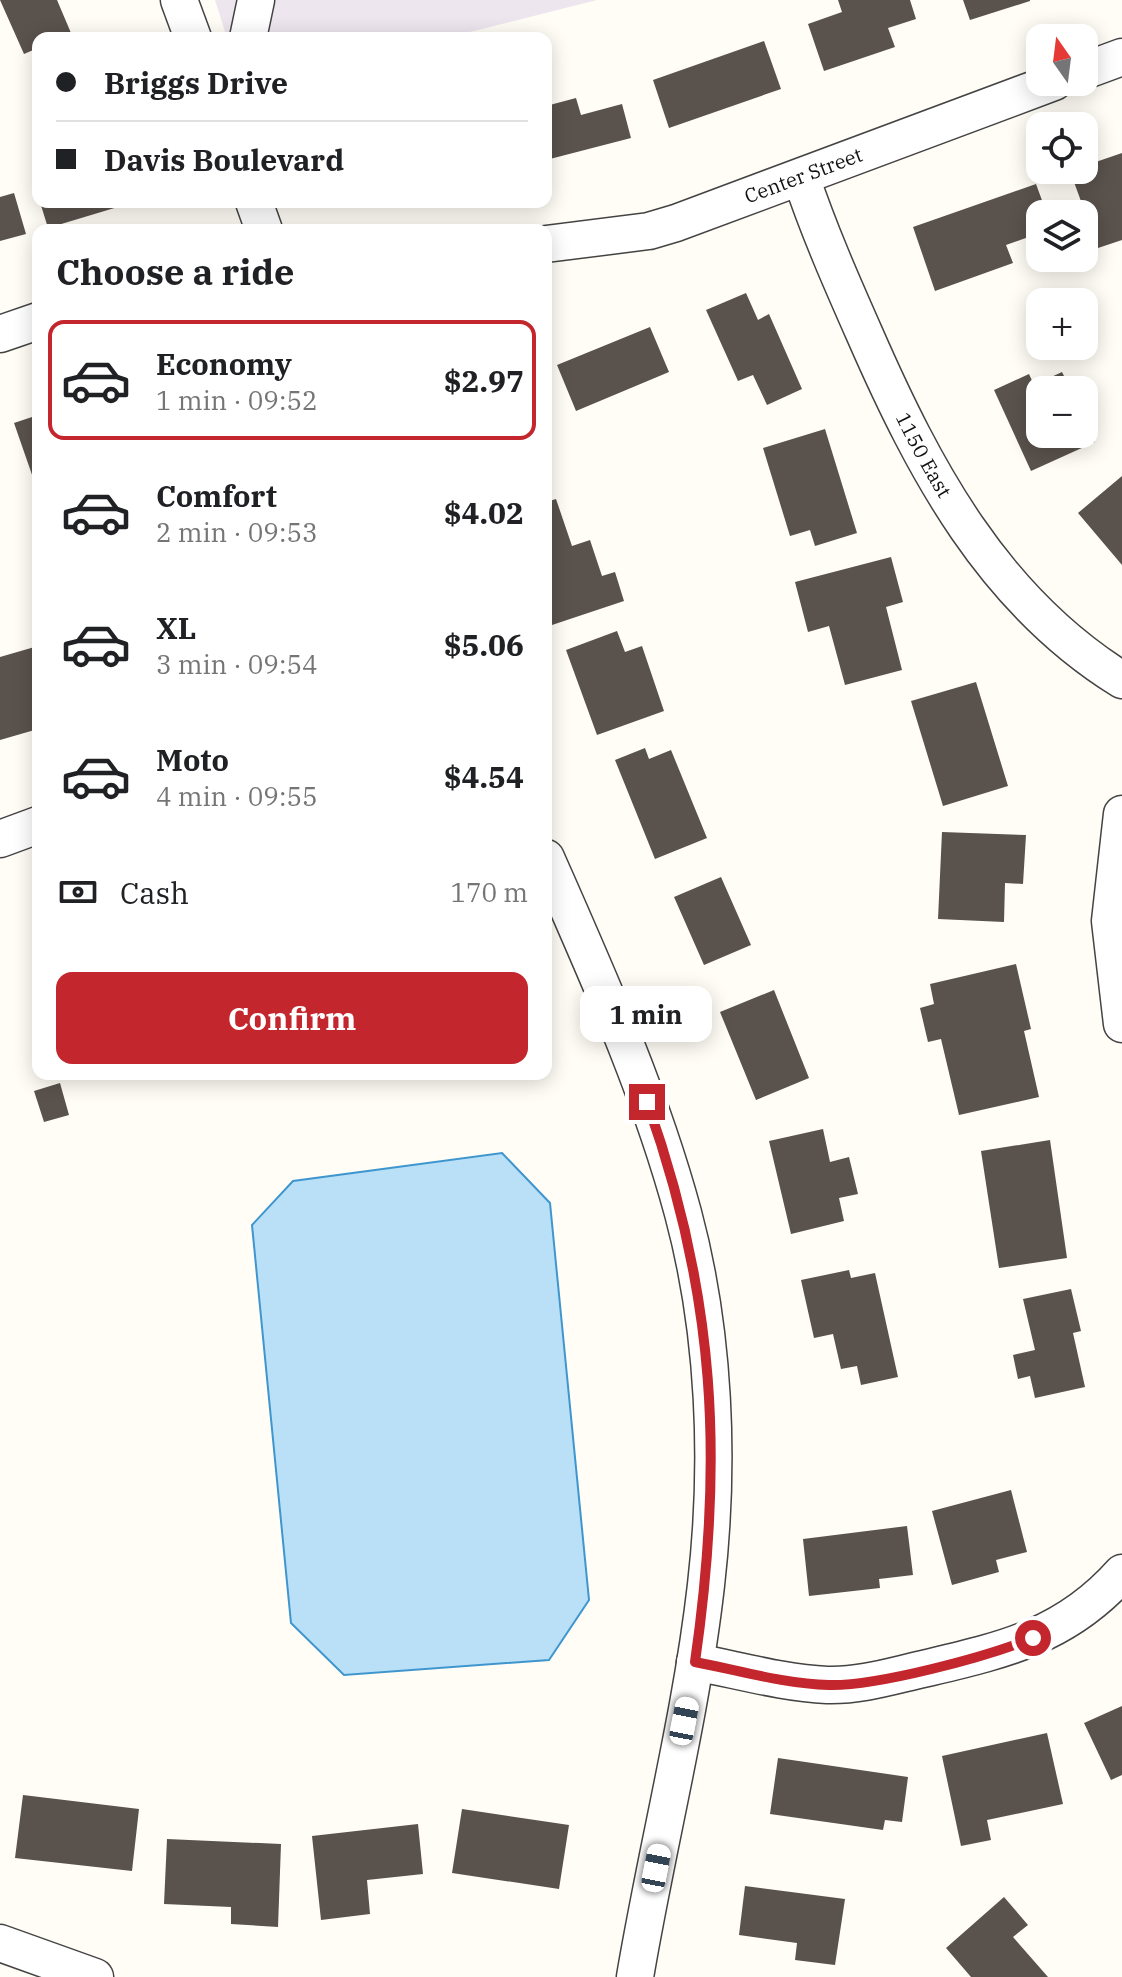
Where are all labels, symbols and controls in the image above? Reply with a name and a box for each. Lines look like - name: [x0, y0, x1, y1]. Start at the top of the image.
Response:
- north arrow: [1026, 24, 1098, 96]
- map controls: [1026, 24, 1098, 448]
- text: Briggs Drive: [104, 63, 288, 102]
- button: locate: [1026, 112, 1098, 184]
- text: Davis Boulevard: [104, 140, 344, 179]
- street label: Center Street: [741, 141, 866, 209]
- button: layers: [1026, 200, 1098, 272]
- text: Choose a ride: [56, 248, 295, 295]
- button: +: [1026, 288, 1098, 360]
- icon: car: [60, 344, 132, 416]
- text: Economy: [156, 344, 292, 383]
- text: $2.97: [444, 361, 524, 400]
- button: −: [1026, 376, 1098, 448]
- text: 1 min · 09:52: [156, 383, 318, 417]
- street label: 1150 East: [890, 408, 958, 502]
- icon: car: [60, 476, 132, 548]
- text: Comfort: [156, 476, 277, 515]
- text: $4.02: [444, 493, 524, 532]
- text: 2 min · 09:53: [156, 515, 318, 549]
- icon: car: [60, 608, 132, 680]
- text: XL: [156, 608, 196, 647]
- text: $5.06: [444, 625, 524, 664]
- text: 3 min · 09:54: [156, 647, 318, 681]
- icon: car: [60, 740, 132, 812]
- text: Moto: [156, 740, 229, 779]
- text: $4.54: [444, 757, 524, 796]
- text: 4 min · 09:55: [156, 779, 318, 813]
- icon: cash: [56, 870, 100, 914]
- text: Cash: [120, 873, 189, 912]
- text: 170 m: [450, 875, 528, 909]
- button: Confirm: [56, 972, 528, 1064]
- callout: 1 min: [581, 986, 713, 1042]
- text: 1 min: [610, 997, 682, 1031]
- route end: [629, 1084, 665, 1120]
- route start: [1015, 1620, 1051, 1656]
- car: [668, 1695, 700, 1747]
- car: [640, 1842, 672, 1894]

